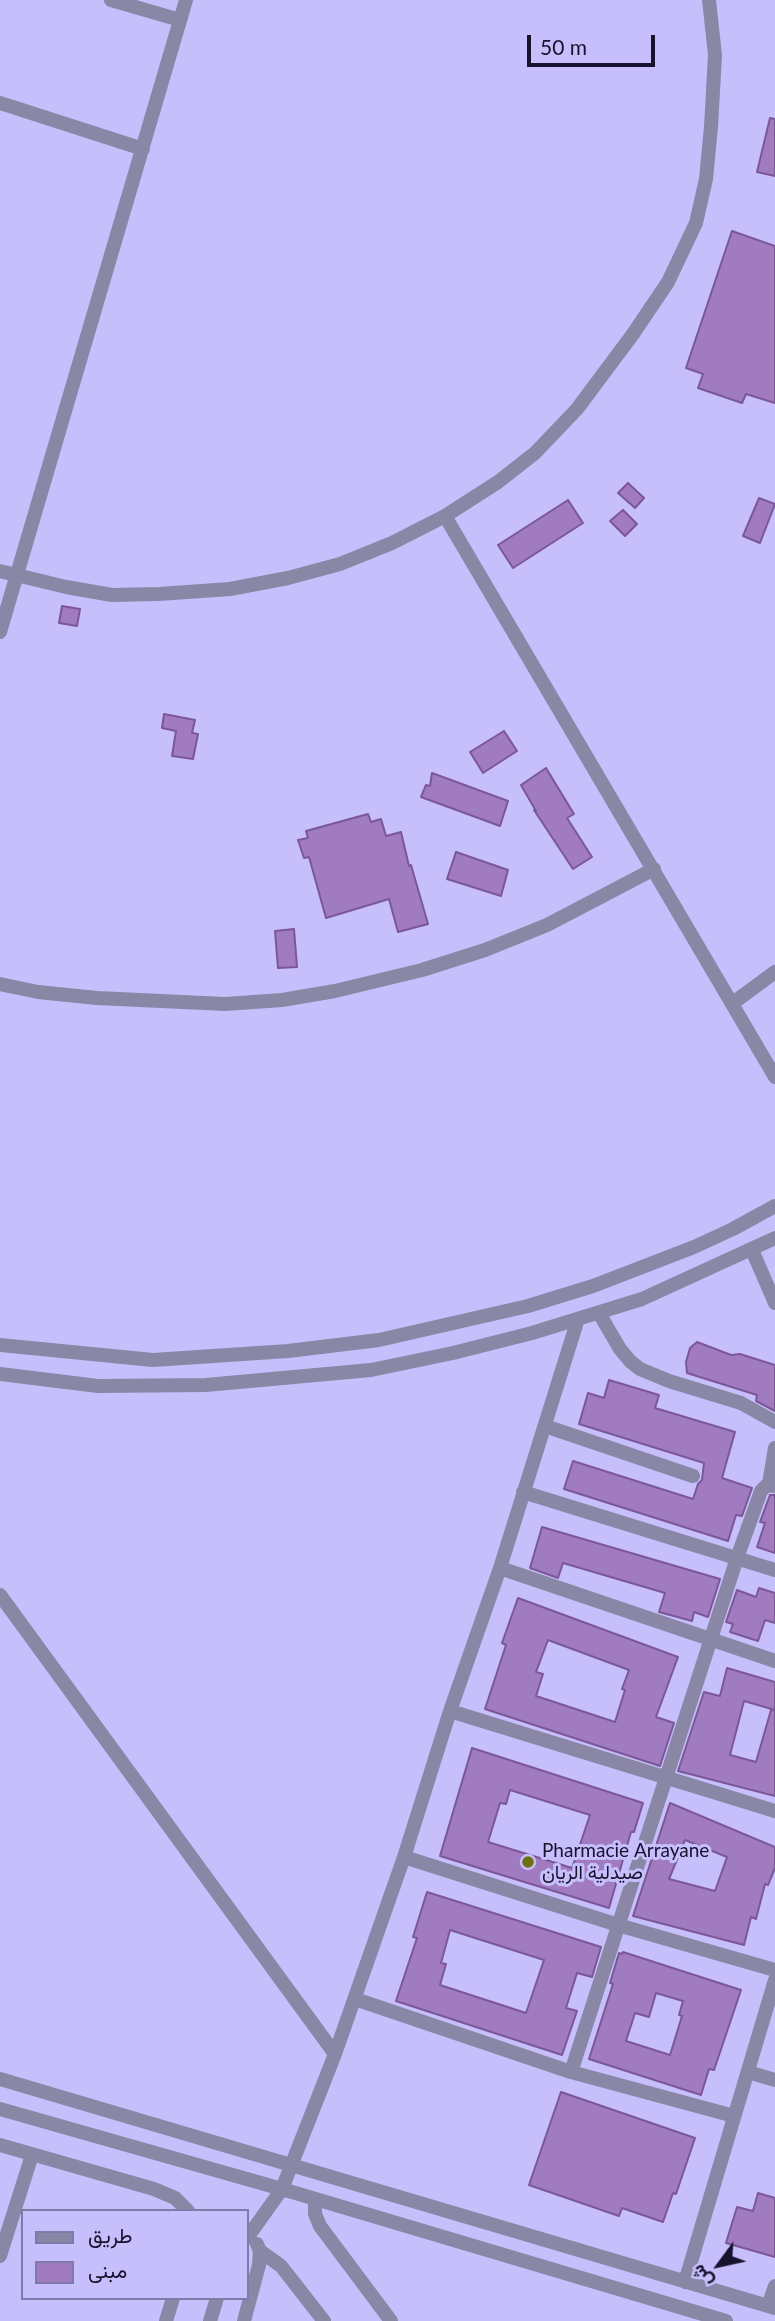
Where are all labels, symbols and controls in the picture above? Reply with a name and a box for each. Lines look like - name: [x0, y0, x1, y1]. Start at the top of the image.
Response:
- scale bar: [530, 21, 658, 65]
- text: 50 m: [540, 34, 587, 59]
- place label: Pharmacie Arrayane صيدلية الريان: [542, 1840, 709, 1884]
- marker: Pharmacie Arrayane صيدلية الريان: [520, 1854, 536, 1870]
- legend: [21, 2209, 248, 2300]
- text: طريق: [88, 2222, 133, 2247]
- north arrow: [684, 2230, 754, 2300]
- text: مبنى: [88, 2257, 127, 2282]
- text: ش: [685, 2261, 717, 2293]

